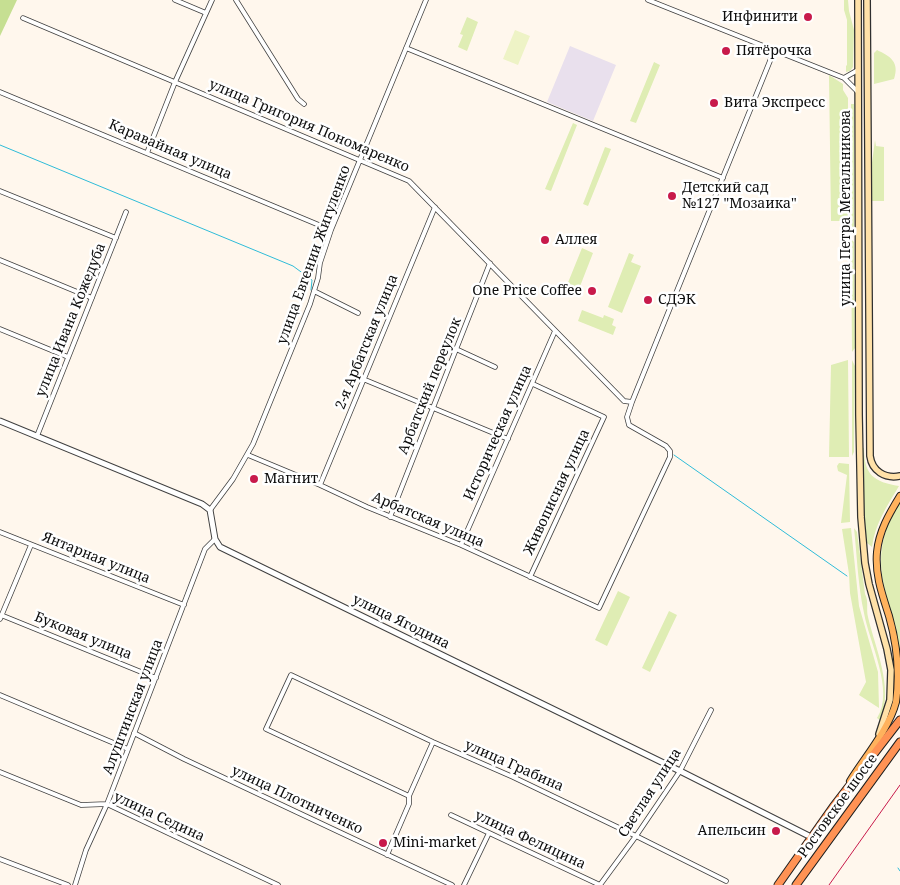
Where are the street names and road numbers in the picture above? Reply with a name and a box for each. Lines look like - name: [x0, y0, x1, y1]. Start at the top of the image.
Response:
- street label: улица Григория Пономаренко: [206, 76, 412, 176]
- street label: улица Петра Метальникова: [838, 110, 854, 306]
- street label: Каравайная улица: [106, 116, 234, 184]
- street label: улица Евгении Жигуленко: [274, 163, 354, 347]
- street label: улица Ивана Кожедуба: [32, 241, 110, 399]
- street label: 2-я Арбатская улица: [332, 272, 402, 412]
- street label: Арбатский переулок: [395, 315, 465, 457]
- street label: Историческая улица: [461, 363, 535, 503]
- street label: Живописная улица: [520, 426, 594, 558]
- street label: Арбатская улица: [369, 489, 487, 551]
- street label: Янтарная улица: [39, 529, 153, 587]
- street label: улица Ягодина: [350, 591, 452, 653]
- street label: Буковая улица: [32, 609, 134, 663]
- street label: Алуштинская улица: [99, 637, 167, 777]
- street label: улица Грабина: [462, 737, 566, 795]
- street label: Светлая улица: [615, 745, 685, 841]
- street label: Ростовское шоссе: [795, 751, 881, 861]
- street label: улица Плотниченко: [229, 762, 365, 838]
- street label: улица Седина: [111, 789, 207, 845]
- street label: улица Фелицина: [472, 807, 588, 873]

